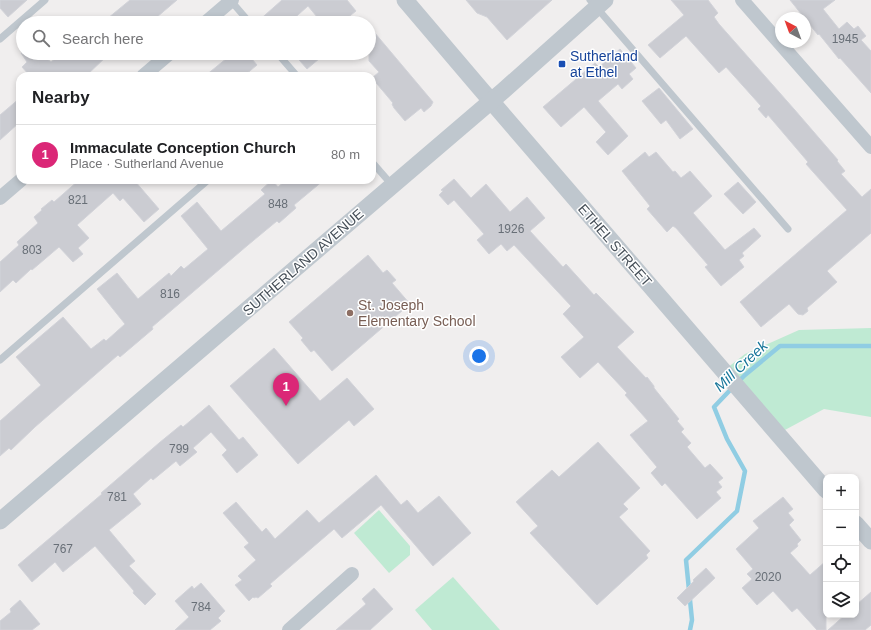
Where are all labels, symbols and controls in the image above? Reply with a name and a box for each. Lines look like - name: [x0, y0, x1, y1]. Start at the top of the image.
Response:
- north arrow: [775, 12, 811, 48]
- search box: [16, 16, 376, 60]
- icon: search: [30, 27, 52, 49]
- text: Search here: [62, 30, 144, 47]
- house number: 1945: [832, 32, 859, 46]
- place label: Sutherland at Ethel: [570, 48, 638, 80]
- marker: Sutherland at Ethel: [557, 59, 567, 69]
- text: Nearby: [32, 88, 90, 107]
- text: Immaculate Conception Church: [70, 139, 296, 156]
- text: 1: [41, 147, 49, 162]
- text: 80 m: [331, 147, 360, 162]
- text: Place · Sutherland Avenue: [70, 156, 224, 171]
- house number: 821: [68, 193, 88, 207]
- house number: 848: [268, 197, 288, 211]
- street label: ETHEL STREET: [575, 201, 655, 290]
- street label: SUTHERLAND AVENUE: [239, 205, 367, 319]
- house number: 1926: [498, 222, 525, 236]
- house number: 803: [22, 243, 42, 257]
- house number: 816: [160, 287, 180, 301]
- place label: St. Joseph Elementary School: [358, 297, 476, 329]
- marker: St. Joseph Elementary School: [345, 308, 355, 318]
- water label: Mill Creek: [710, 336, 772, 395]
- your location: [469, 346, 489, 366]
- pin: 1: [273, 373, 299, 406]
- house number: 799: [169, 442, 189, 456]
- map controls: [823, 474, 859, 618]
- button: +: [823, 474, 859, 510]
- house number: 781: [107, 490, 127, 504]
- button: −: [823, 510, 859, 546]
- house number: 767: [53, 542, 73, 556]
- button: locate: [823, 546, 859, 582]
- house number: 2020: [755, 570, 782, 584]
- button: layers: [823, 582, 859, 618]
- house number: 784: [191, 600, 211, 614]

